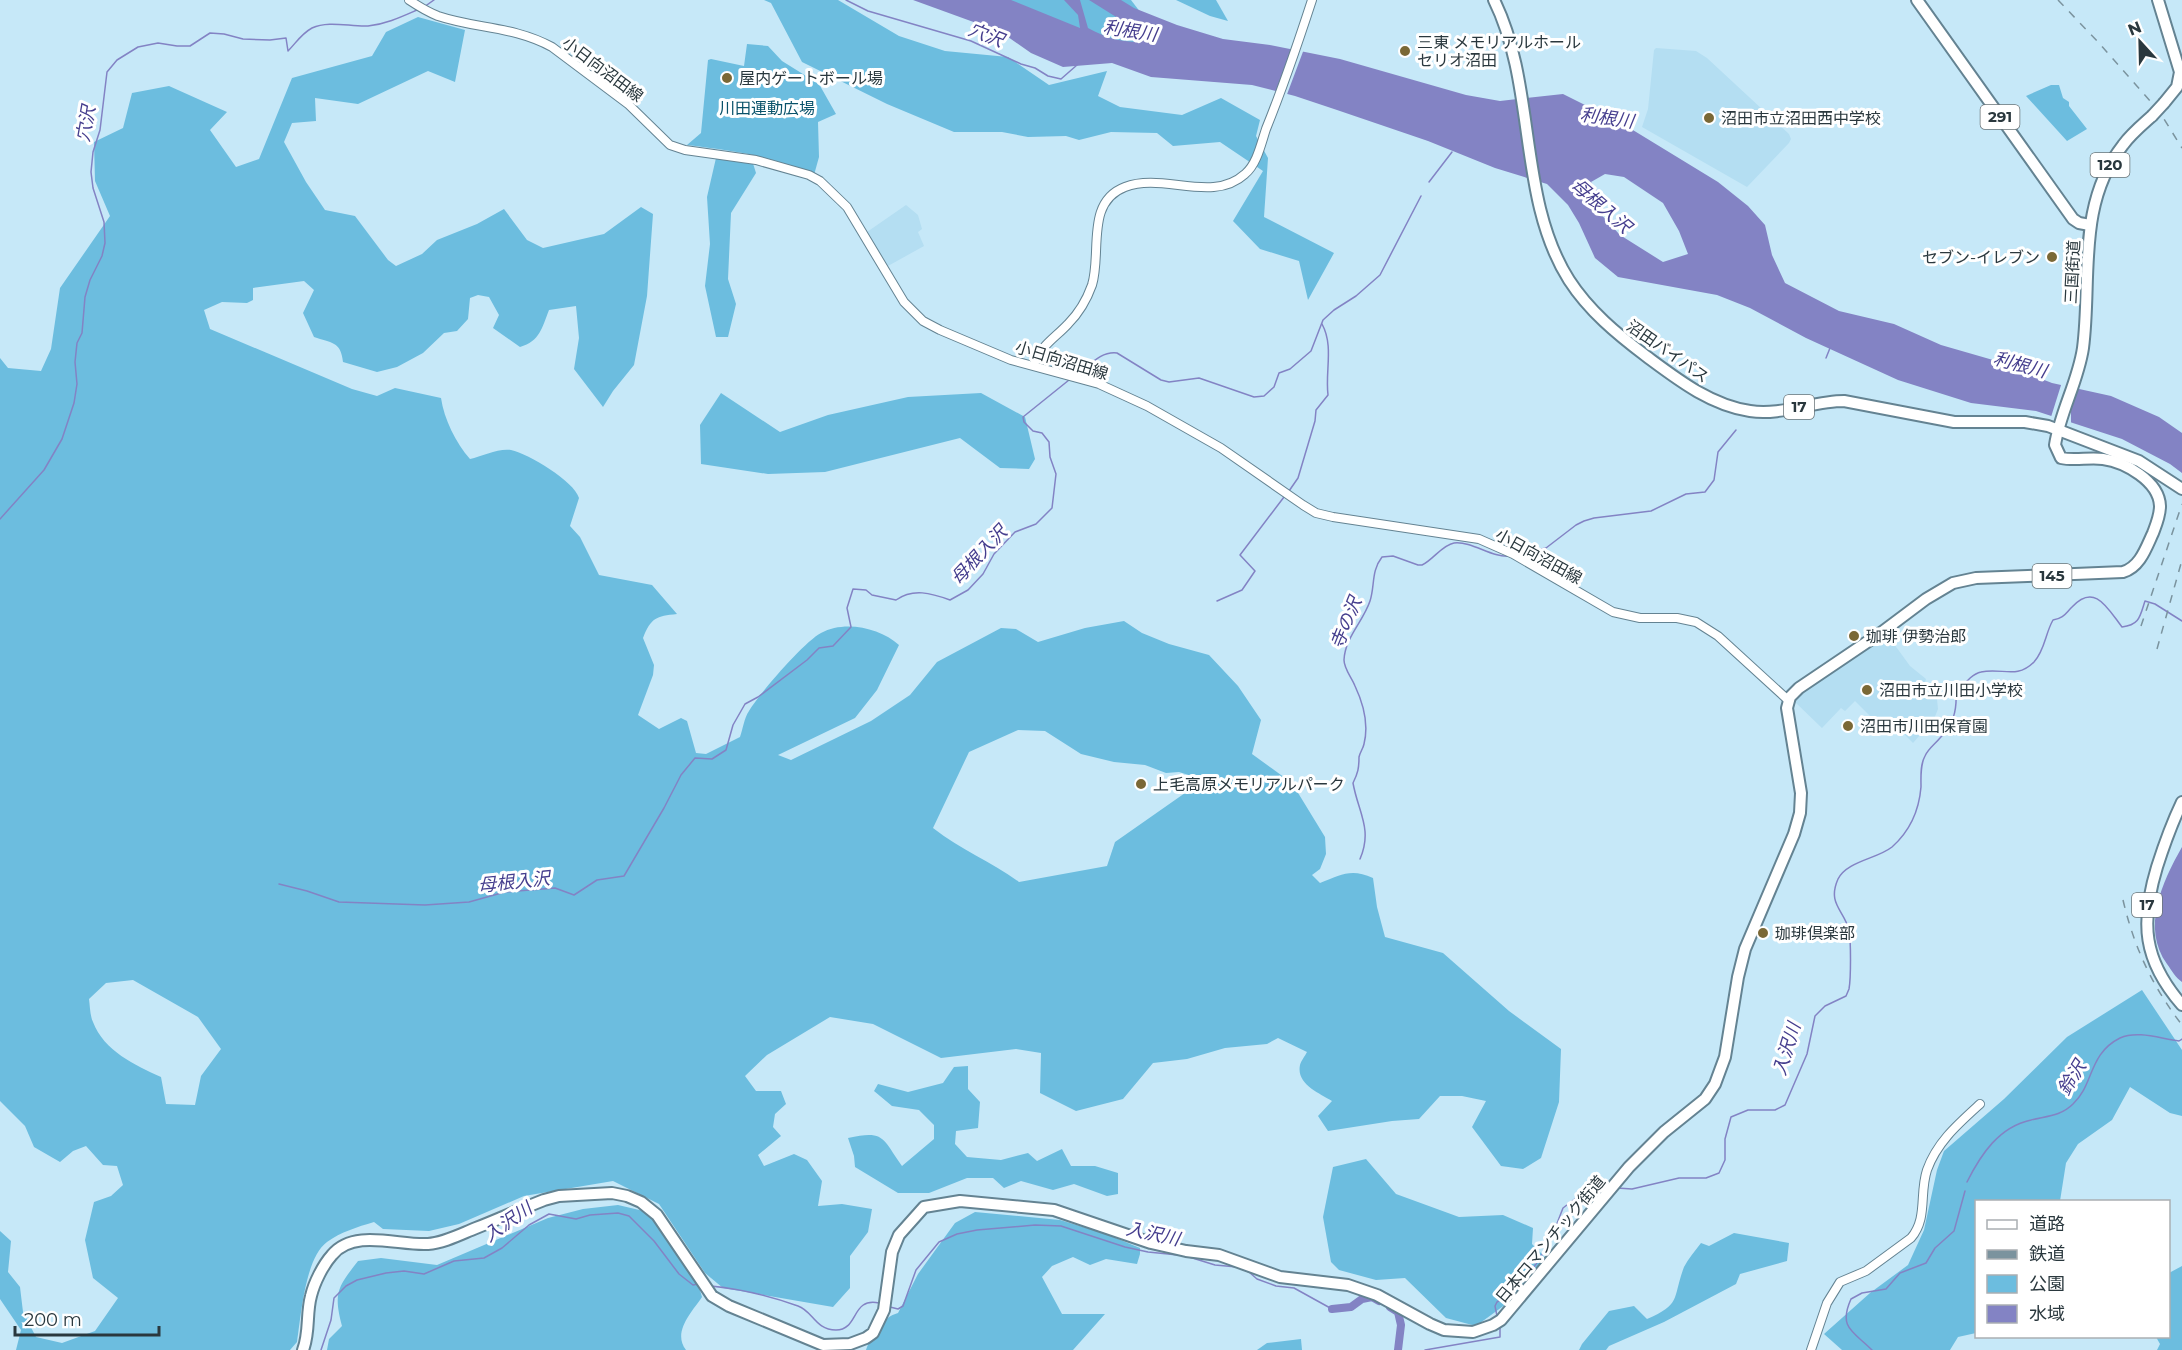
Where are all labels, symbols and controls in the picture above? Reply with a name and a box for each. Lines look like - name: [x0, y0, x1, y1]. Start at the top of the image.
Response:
- north arrow: [2110, 12, 2170, 72]
- water label: 利根川: [1102, 16, 1160, 46]
- text: N: [2125, 17, 2144, 40]
- water label: 穴沢: [965, 18, 1009, 52]
- street label: 小日向沼田線: [559, 33, 647, 106]
- place label: 三東 メモリアルホール セリオ沼田: [1417, 33, 1581, 70]
- marker: 三東 メモリアルホール セリオ沼田: [1398, 44, 1412, 58]
- place label: 屋内ゲートボール場: [739, 69, 883, 88]
- marker: 屋内ゲートボール場: [720, 71, 734, 85]
- park label: 川田運動広場: [719, 99, 815, 118]
- water label: 穴沢: [72, 102, 100, 144]
- water label: 利根川: [1579, 103, 1637, 133]
- road number: 291: [1980, 105, 2020, 129]
- place label: 沼田市立沼田西中学校: [1721, 109, 1881, 128]
- marker: 沼田市立沼田西中学校: [1702, 111, 1716, 125]
- road number: 120: [2090, 153, 2130, 177]
- water label: 母根入沢: [1567, 174, 1637, 239]
- street label: 三国街道: [2061, 240, 2084, 304]
- place label: セブン-イレブン: [1922, 248, 2040, 267]
- marker: セブン-イレブン: [2045, 250, 2059, 264]
- street label: 沼田バイパス: [1623, 316, 1712, 387]
- street label: 小日向沼田線: [1013, 337, 1111, 384]
- water label: 利根川: [1991, 347, 2051, 383]
- road number: 17: [1784, 395, 1814, 419]
- water label: 母根入沢: [946, 520, 1013, 589]
- street label: 小日向沼田線: [1492, 525, 1585, 588]
- road number: 145: [2032, 564, 2072, 588]
- water label: 寺の沢: [1326, 592, 1367, 652]
- place label: 珈琲 伊勢治郎: [1866, 627, 1966, 646]
- marker: 珈琲 伊勢治郎: [1847, 629, 1861, 643]
- place label: 沼田市立川田小学校: [1879, 681, 2023, 700]
- marker: 沼田市立川田小学校: [1860, 683, 1874, 697]
- place label: 沼田市川田保育園: [1860, 717, 1988, 736]
- marker: 沼田市川田保育園: [1841, 719, 1855, 733]
- place label: 上毛高原メモリアルパーク: [1153, 775, 1345, 794]
- marker: 上毛高原メモリアルパーク: [1134, 777, 1148, 791]
- water label: 母根入沢: [477, 867, 553, 897]
- road number: 17: [2132, 893, 2162, 917]
- place label: 珈琲倶楽部: [1775, 924, 1855, 943]
- marker: 珈琲倶楽部: [1756, 926, 1770, 940]
- water label: 入沢川: [1769, 1018, 1806, 1078]
- water label: 鈴沢: [2053, 1055, 2092, 1099]
- street label: 日本ロマンチック街道: [1492, 1172, 1609, 1307]
- water label: 入沢川: [480, 1196, 538, 1246]
- legend: [1975, 1200, 2170, 1338]
- text: 道路: [2029, 1213, 2065, 1235]
- water label: 入沢川: [1124, 1218, 1184, 1251]
- text: 鉄道: [2029, 1243, 2065, 1265]
- text: 公園: [2029, 1273, 2065, 1295]
- scale bar: [15, 1299, 159, 1337]
- text: 水域: [2029, 1303, 2065, 1325]
- text: 200 m: [24, 1309, 82, 1331]

